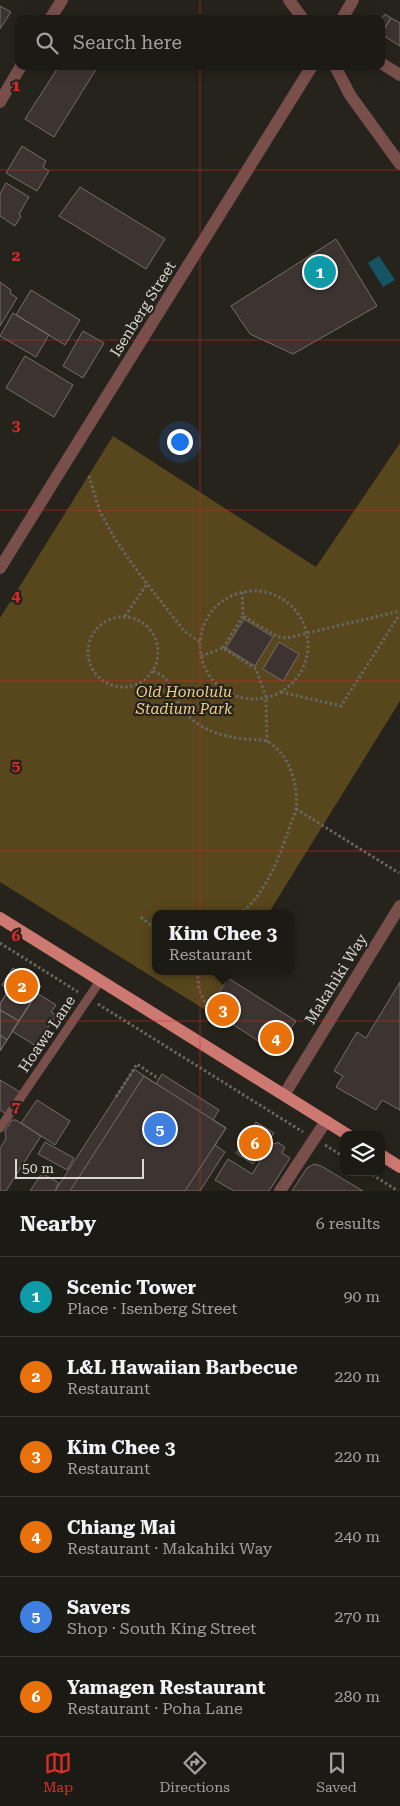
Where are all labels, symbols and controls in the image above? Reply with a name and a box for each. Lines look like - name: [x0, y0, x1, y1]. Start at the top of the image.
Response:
- search box: [15, 15, 385, 70]
- icon: search: [33, 29, 61, 57]
- text: Search here: [73, 31, 182, 54]
- text: 1: [12, 76, 21, 95]
- text: 2: [12, 246, 21, 265]
- pin: 1: [304, 253, 336, 291]
- street label: Isenberg Street: [106, 257, 180, 360]
- text: 3: [12, 416, 21, 435]
- your location: [167, 429, 193, 455]
- text: 4: [12, 586, 21, 605]
- park label: Old Honolulu Stadium Park: [135, 683, 233, 718]
- text: 5: [12, 756, 21, 775]
- popup: [152, 910, 294, 975]
- text: Kim Chee 3: [169, 922, 277, 945]
- text: 6: [12, 926, 21, 945]
- street label: Makahiki Way: [301, 930, 371, 1028]
- text: Restaurant: [169, 945, 252, 964]
- pin: 2: [6, 967, 38, 1005]
- pin: 3: [207, 991, 239, 1029]
- street label: Hoawa Lane: [15, 992, 79, 1076]
- pin: 4: [260, 1019, 292, 1057]
- text: 7: [12, 1097, 21, 1116]
- pin: 5: [144, 1110, 176, 1148]
- pin: 6: [239, 1124, 271, 1162]
- map controls: [340, 1131, 385, 1176]
- button: layers: [340, 1131, 385, 1176]
- scale bar: [15, 1156, 144, 1179]
- text: 50 m: [22, 1160, 54, 1176]
- text: Nearby: [20, 1212, 96, 1236]
- text: 6 results: [316, 1214, 380, 1233]
- text: Scenic Tower: [67, 1276, 196, 1299]
- text: 1: [32, 1287, 40, 1306]
- text: 90 m: [343, 1287, 380, 1306]
- text: Place · Isenberg Street: [67, 1299, 237, 1318]
- text: L&L Hawaiian Barbecue: [67, 1356, 298, 1379]
- text: 2: [32, 1367, 40, 1386]
- text: 220 m: [334, 1367, 380, 1386]
- text: Restaurant: [67, 1379, 150, 1398]
- text: Kim Chee 3: [67, 1436, 175, 1459]
- text: 3: [32, 1447, 40, 1466]
- text: 220 m: [334, 1447, 380, 1466]
- text: Restaurant: [67, 1459, 150, 1478]
- text: Chiang Mai: [67, 1516, 176, 1539]
- text: 4: [32, 1527, 40, 1546]
- text: 240 m: [334, 1527, 380, 1546]
- text: Restaurant · Makahiki Way: [67, 1539, 272, 1558]
- text: Savers: [67, 1596, 130, 1619]
- text: 5: [32, 1607, 40, 1626]
- text: 270 m: [334, 1607, 380, 1626]
- text: Shop · South King Street: [67, 1619, 256, 1638]
- text: Yamagen Restaurant: [67, 1676, 265, 1699]
- text: 6: [32, 1687, 40, 1706]
- text: 280 m: [334, 1687, 380, 1706]
- text: Restaurant · Poha Lane: [67, 1699, 243, 1718]
- tab: Map: [43, 1749, 73, 1795]
- tab: Directions: [159, 1749, 230, 1795]
- tab: Saved: [316, 1749, 357, 1795]

